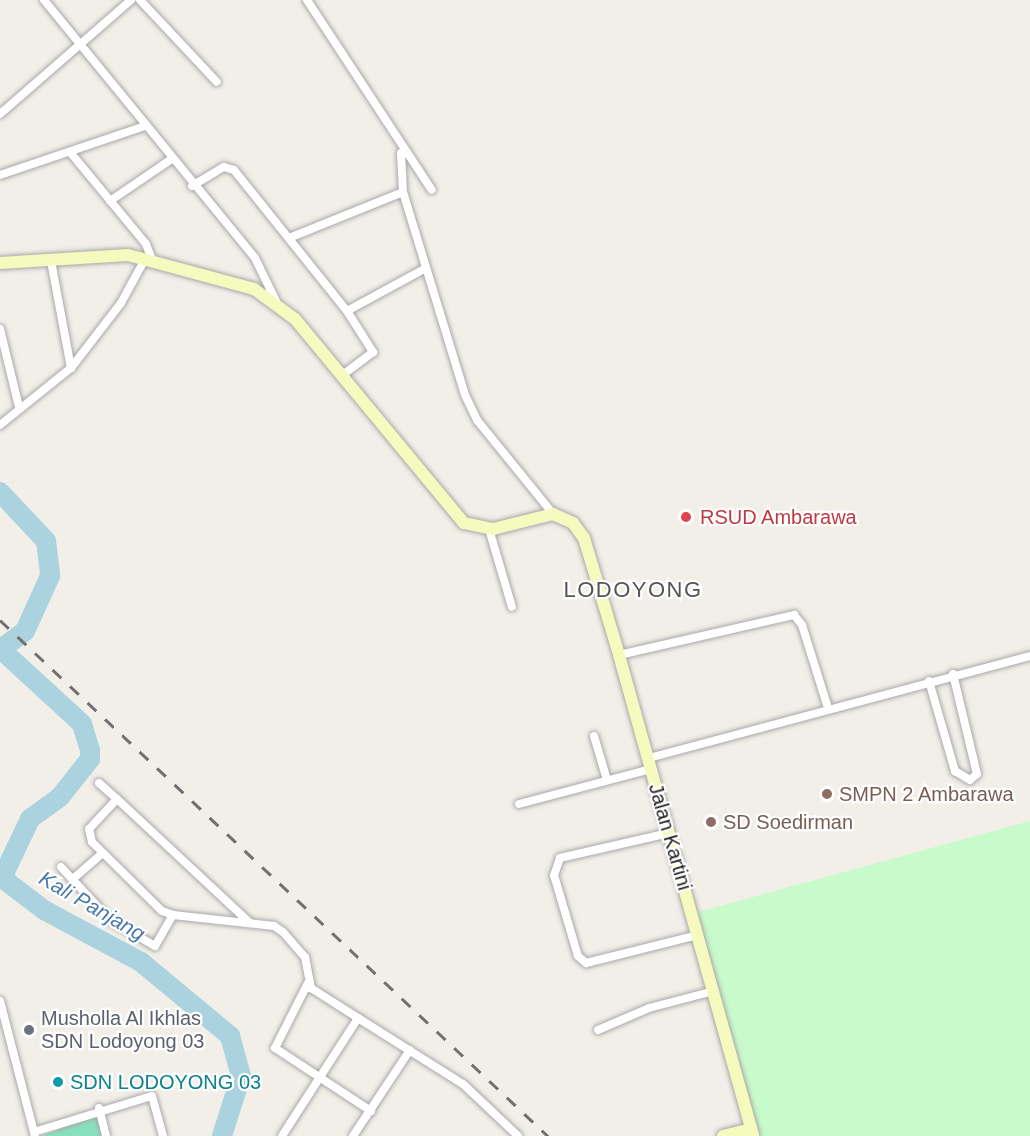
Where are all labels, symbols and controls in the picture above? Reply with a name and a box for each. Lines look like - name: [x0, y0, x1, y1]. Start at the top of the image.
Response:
- place label: RSUD Ambarawa: [700, 505, 858, 529]
- marker: RSUD Ambarawa: [677, 508, 695, 526]
- district label: LODOYONG: [563, 577, 703, 603]
- street label: Jalan Kartini: [643, 781, 697, 893]
- place label: SMPN 2 Ambarawa: [839, 782, 1015, 806]
- marker: SMPN 2 Ambarawa: [820, 787, 834, 801]
- place label: SD Soedirman: [723, 810, 853, 834]
- marker: SD Soedirman: [704, 815, 718, 829]
- water label: Kali Panjang: [35, 866, 149, 946]
- place label: Musholla Al Ikhlas SDN Lodoyong 03: [41, 1006, 204, 1053]
- marker: Musholla Al Ikhlas SDN Lodoyong 03: [22, 1023, 36, 1037]
- place label: SDN LODOYONG 03: [70, 1070, 261, 1094]
- marker: SDN LODOYONG 03: [51, 1075, 65, 1089]

